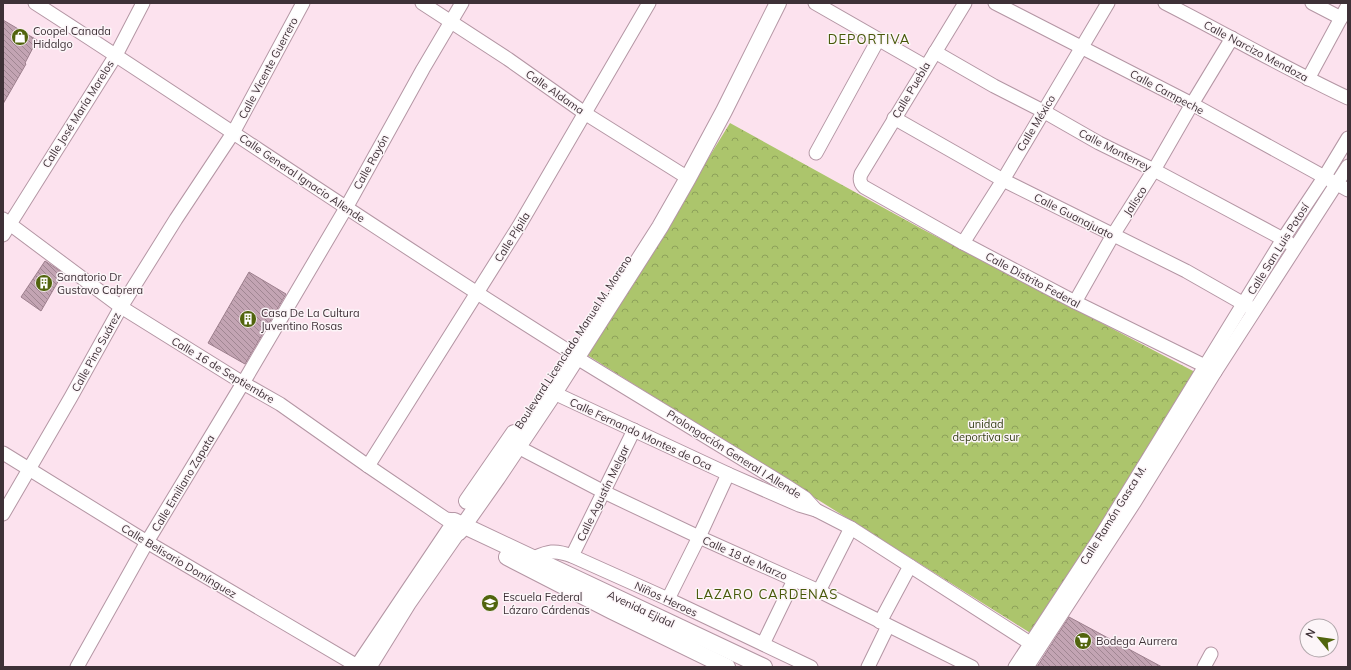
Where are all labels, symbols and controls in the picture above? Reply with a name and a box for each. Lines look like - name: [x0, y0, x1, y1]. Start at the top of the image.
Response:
- street label: Calle Vicente Guerrero: [235, 15, 301, 121]
- street label: Calle Narcizo Mendoza: [1201, 17, 1311, 85]
- place label: Coopel Canada Hidalgo: [33, 24, 111, 51]
- shop icon: Coopel Canada Hidalgo: [10, 27, 30, 47]
- district label: DEPORTIVA: [828, 31, 910, 47]
- street label: Calle José María Morelos: [39, 58, 117, 170]
- street label: Calle Puebla: [889, 59, 933, 121]
- street label: Calle Aldama: [523, 67, 587, 117]
- street label: Calle Campeche: [1127, 67, 1207, 117]
- street label: Calle México: [1014, 92, 1058, 154]
- street label: Calle Monterrey: [1076, 126, 1154, 174]
- street label: Calle General Ignacio Allende: [236, 131, 368, 225]
- street label: Calle Rayón: [350, 132, 392, 192]
- street label: Jalisco: [1120, 184, 1150, 218]
- street label: Calle Guanajuato: [1032, 190, 1116, 242]
- street label: Calle San Luis Potosí: [1244, 199, 1313, 297]
- street label: Calle Pípila: [491, 209, 533, 265]
- street label: Calle Distrito Federal: [983, 249, 1083, 311]
- street label: Boulevard Licenciado Manuel M. Moreno: [511, 252, 635, 432]
- place label: Sanatorio Dr Gustavo Cabrera: [57, 270, 143, 297]
- building icon: Sanatorio Dr Gustavo Cabrera: [34, 273, 54, 293]
- place label: Casa De La Cultura Juventino Rosas: [261, 306, 360, 333]
- building icon: Casa De La Cultura Juventino Rosas: [238, 309, 258, 329]
- street label: Calle Pino Suárez: [68, 310, 124, 394]
- street label: Calle 16 de Septiembre: [169, 334, 277, 406]
- street label: Calle Fernando Montes de Oca: [568, 395, 714, 473]
- street label: Prolongación General I Allende: [664, 407, 804, 501]
- park label: unidad deportiva sur: [952, 417, 1020, 444]
- street label: Calle Emiliano Zapata: [148, 432, 218, 534]
- street label: Calle Agustín Melgar: [574, 443, 632, 543]
- street label: Calle Ramón Gasca M.: [1077, 463, 1149, 567]
- street label: Calle Belisario Domínguez: [119, 521, 240, 601]
- street label: Calle 18 de Marzo: [700, 533, 790, 583]
- street label: Niños Heroes: [632, 578, 700, 620]
- district label: LAZARO CARDENAS: [696, 586, 838, 602]
- street label: Avenida Ejidal: [605, 587, 677, 631]
- place label: Escuela Federal Lázaro Cárdenas: [503, 590, 590, 617]
- school or university icon: Escuela Federal Lázaro Cárdenas: [480, 593, 500, 613]
- north arrow: [1299, 618, 1339, 658]
- text: N: [1302, 626, 1318, 640]
- supermarket icon: Bodega Aurrera: [1073, 631, 1093, 651]
- place label: Bodega Aurrera: [1096, 634, 1177, 648]

